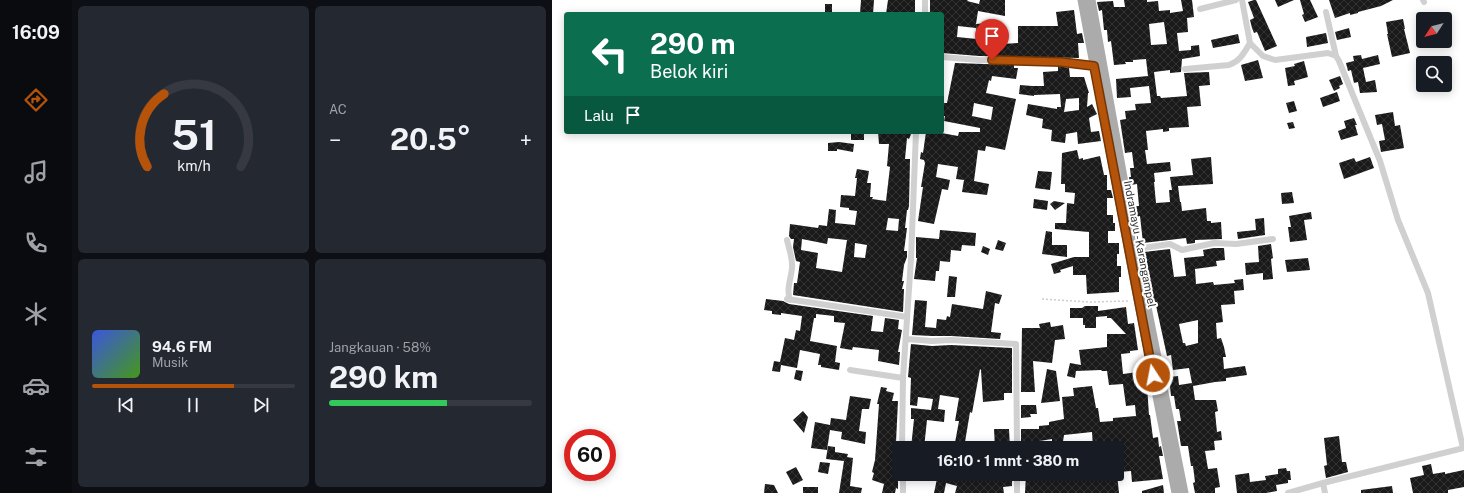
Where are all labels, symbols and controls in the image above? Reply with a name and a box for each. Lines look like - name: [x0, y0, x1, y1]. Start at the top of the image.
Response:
- north arrow: [1416, 12, 1452, 48]
- map controls: [1416, 12, 1452, 92]
- pin: [975, 19, 1009, 60]
- text: 16:09: [12, 22, 60, 43]
- icon: arrive: [981, 25, 1003, 47]
- text: 290 m: [650, 27, 736, 60]
- icon: left: [584, 28, 636, 80]
- button: search: [1416, 56, 1452, 92]
- text: Belok kiri: [650, 61, 728, 82]
- icon: directions: [22, 86, 50, 114]
- text: AC: [329, 102, 347, 117]
- icon: arrive: [622, 104, 644, 126]
- text: Lalu: [584, 107, 614, 124]
- text: 51: [171, 110, 216, 159]
- text: 20.5°: [390, 121, 471, 157]
- text: −: [329, 127, 341, 153]
- text: +: [520, 127, 532, 153]
- text: km/h: [177, 157, 210, 174]
- icon: music: [22, 158, 50, 186]
- street label: Indramayu - Karangampel: [1122, 180, 1158, 308]
- icon: phone: [22, 229, 50, 257]
- icon: climate: [22, 300, 50, 328]
- text: 94.6 FM: [152, 338, 212, 355]
- text: Jangkauan · 58%: [329, 340, 431, 355]
- position arrow: [1132, 354, 1174, 396]
- text: Musik: [152, 355, 188, 370]
- text: 290 km: [329, 359, 438, 395]
- icon: car: [22, 372, 50, 400]
- icon: previous: [115, 394, 137, 416]
- icon: pause: [182, 394, 204, 416]
- icon: next: [250, 394, 272, 416]
- speed limit sign: 60: [564, 429, 616, 481]
- icon: filters: [22, 443, 50, 471]
- text: 16:10 · 1 mnt · 380 m: [937, 452, 1079, 469]

